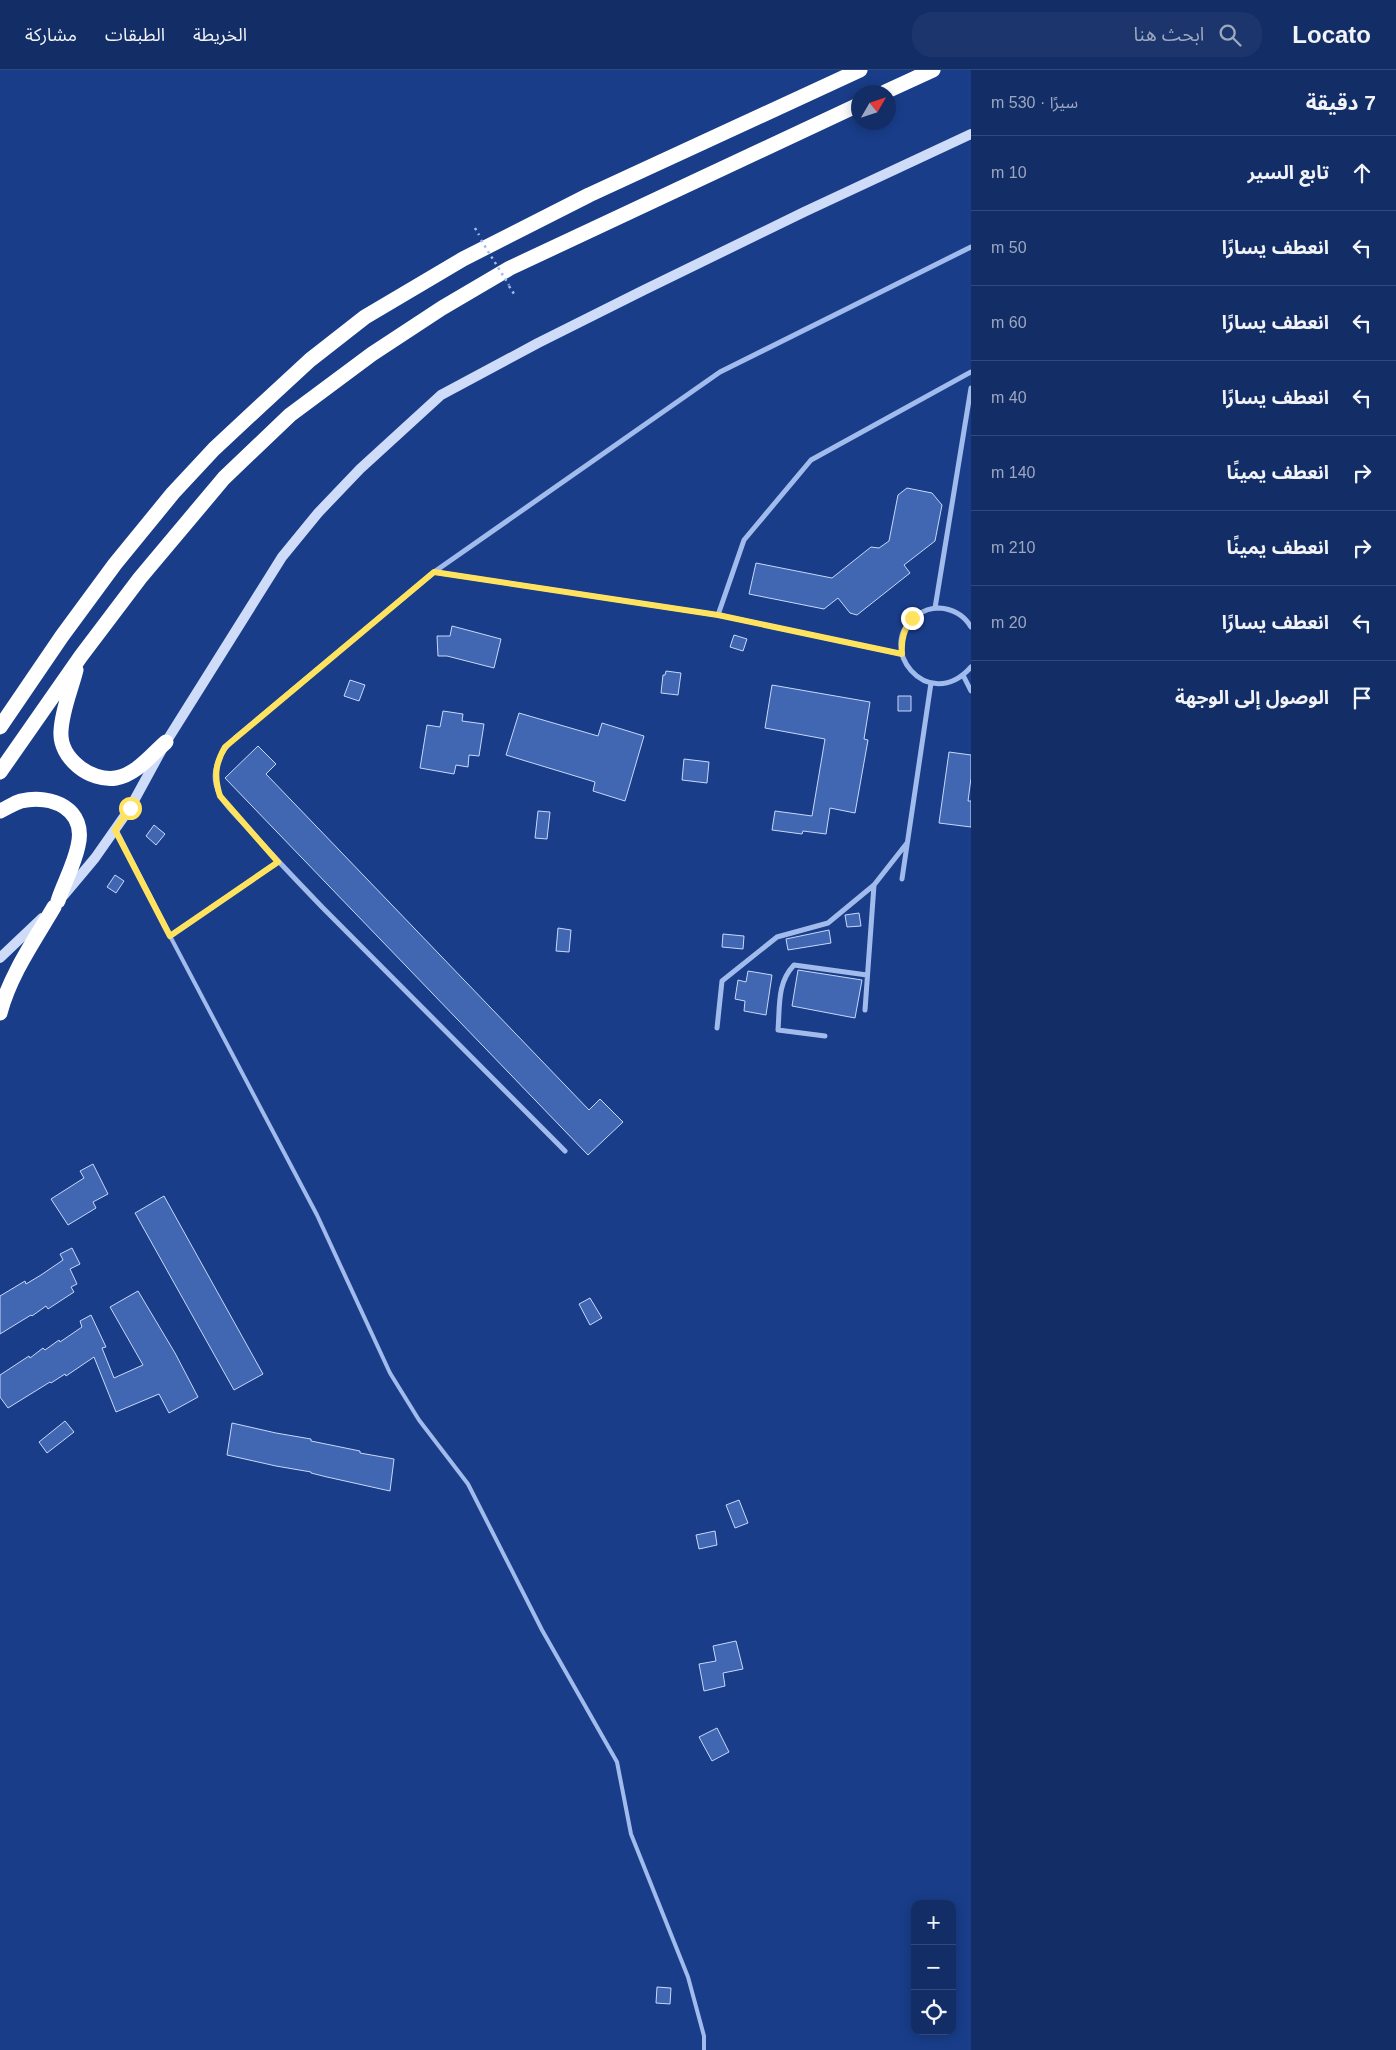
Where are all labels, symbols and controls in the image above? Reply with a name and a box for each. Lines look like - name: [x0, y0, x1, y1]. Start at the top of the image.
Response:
- search box: [912, 12, 1262, 57]
- icon: search: [1216, 21, 1244, 49]
- text: Locato: [1292, 21, 1371, 48]
- text: ابحث هنا: [1134, 24, 1204, 45]
- text: مشاركة: [25, 25, 77, 45]
- text: الطبقات: [105, 25, 165, 45]
- text: الخريطة: [193, 25, 247, 45]
- north arrow: [851, 85, 896, 130]
- text: 7 دقيقة: [1306, 91, 1376, 114]
- text: سيرًا · 530 m: [991, 94, 1078, 111]
- icon: ahead: [1348, 159, 1376, 187]
- text: تابع السير: [1247, 162, 1329, 183]
- text: 10 m: [991, 164, 1027, 181]
- icon: left: [1348, 234, 1376, 262]
- text: انعطف يسارًا: [1222, 237, 1329, 258]
- text: 50 m: [991, 239, 1027, 256]
- icon: left: [1348, 309, 1376, 337]
- text: انعطف يسارًا: [1222, 312, 1329, 333]
- text: 60 m: [991, 314, 1027, 331]
- icon: left: [1348, 384, 1376, 412]
- text: انعطف يسارًا: [1222, 387, 1329, 408]
- text: 40 m: [991, 389, 1027, 406]
- icon: right: [1348, 459, 1376, 487]
- text: انعطف يمينًا: [1227, 462, 1329, 483]
- text: 140 m: [991, 464, 1035, 481]
- icon: right: [1348, 534, 1376, 562]
- text: انعطف يمينًا: [1227, 537, 1329, 558]
- text: 210 m: [991, 539, 1035, 556]
- route end: [901, 607, 924, 630]
- icon: left: [1348, 609, 1376, 637]
- text: انعطف يسارًا: [1222, 612, 1329, 633]
- text: 20 m: [991, 614, 1027, 631]
- icon: arrive: [1348, 684, 1376, 712]
- text: الوصول إلى الوجهة: [1175, 687, 1329, 708]
- route start: [119, 797, 142, 820]
- map controls: [911, 1900, 956, 2035]
- button: +: [911, 1900, 956, 1945]
- button: −: [911, 1945, 956, 1990]
- button: locate: [911, 1990, 956, 2035]

